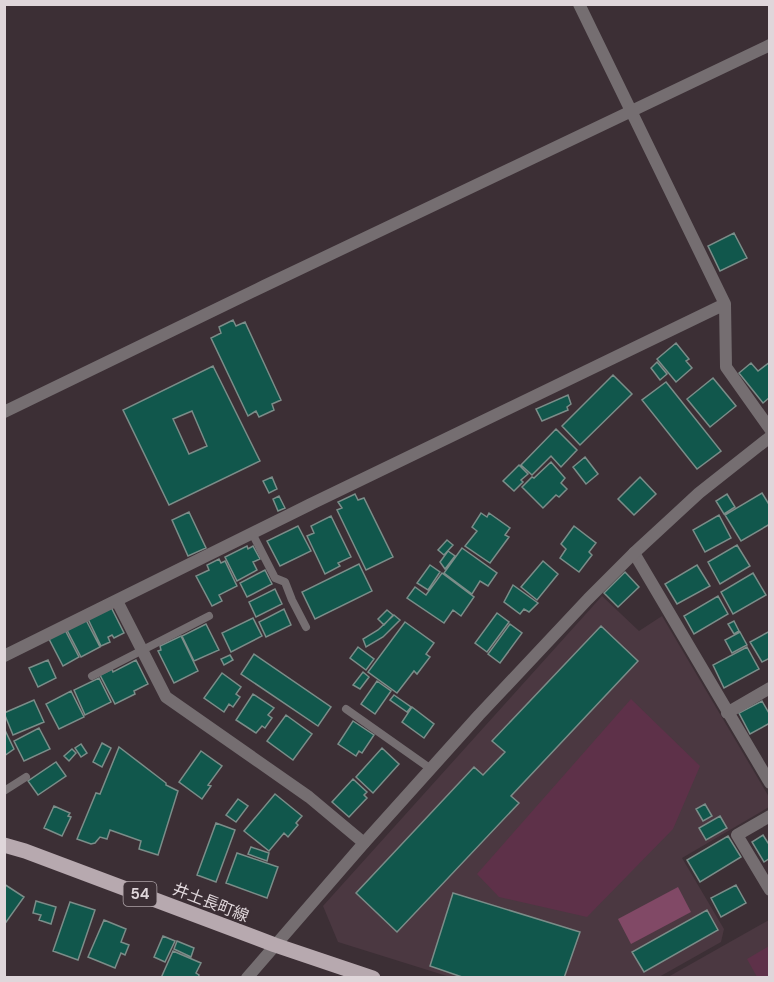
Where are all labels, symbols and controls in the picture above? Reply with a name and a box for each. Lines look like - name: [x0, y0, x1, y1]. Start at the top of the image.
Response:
- street label: 井土長町線: [170, 878, 252, 927]
- road number: 54: [124, 882, 156, 906]

